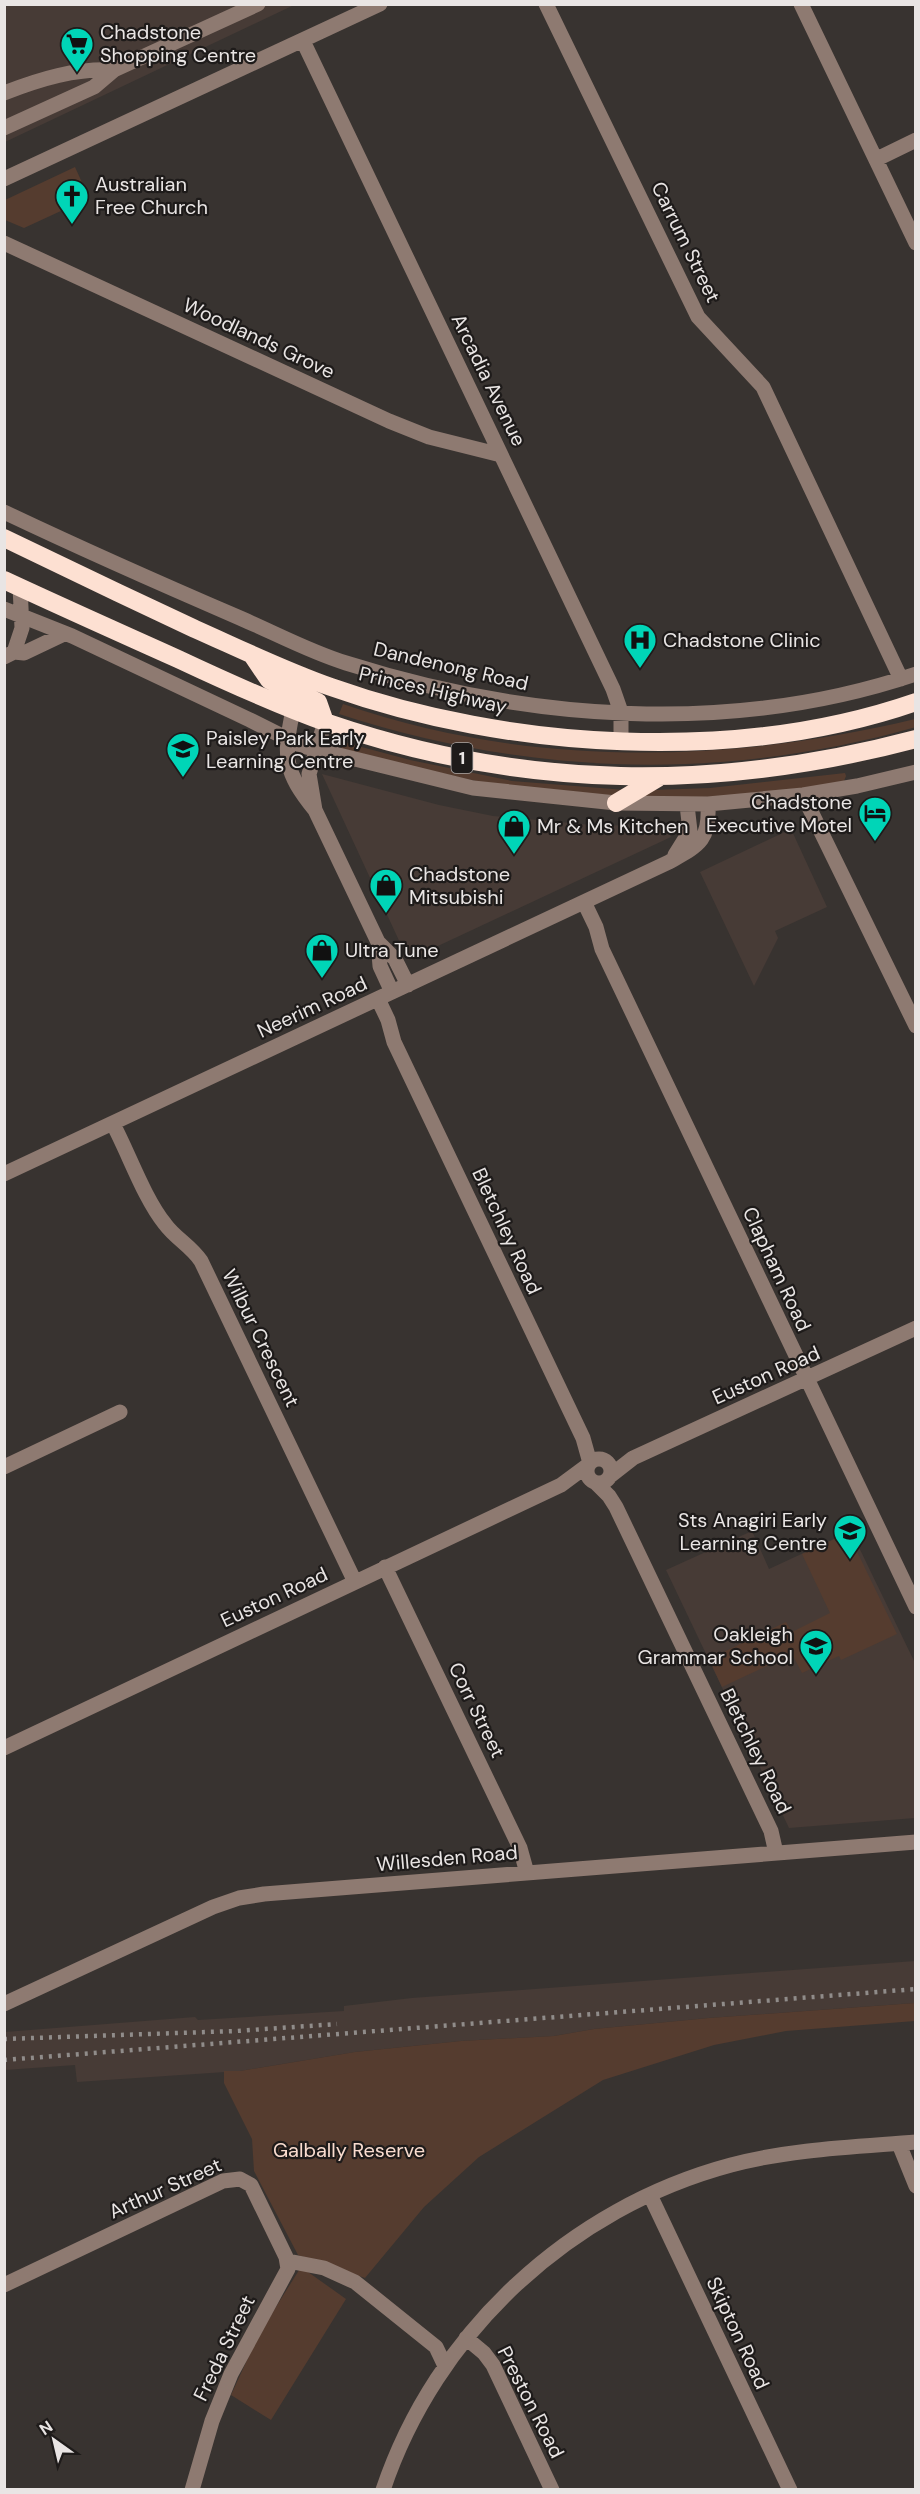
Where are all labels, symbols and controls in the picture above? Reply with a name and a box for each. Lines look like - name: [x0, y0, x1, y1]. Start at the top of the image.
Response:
- place label: Chadstone Shopping Centre: [100, 19, 256, 68]
- supermarket icon: Chadstone Shopping Centre: [59, 26, 95, 73]
- place label: Australian Free Church: [95, 171, 208, 220]
- street label: Carrum Street: [646, 177, 727, 307]
- church icon: Australian Free Church: [54, 178, 90, 225]
- street label: Woodlands Grove: [179, 292, 339, 384]
- street label: Arcadia Avenue: [446, 310, 532, 450]
- hospital icon: Chadstone Clinic: [622, 622, 658, 669]
- place label: Chadstone Clinic: [663, 627, 821, 653]
- street label: Dandenong Road: [371, 636, 531, 696]
- street label: Princes Highway: [356, 660, 510, 720]
- place label: Paisley Park Early Learning Centre: [206, 725, 365, 774]
- school or university icon: Paisley Park Early Learning Centre: [165, 731, 201, 778]
- road number: 1: [452, 743, 472, 773]
- place label: Chadstone Executive Motel: [706, 789, 852, 838]
- hotel icon: Chadstone Executive Motel: [857, 795, 893, 842]
- shop icon: Mr & Ms Kitchen: [496, 808, 532, 855]
- place label: Mr & Ms Kitchen: [537, 813, 689, 839]
- place label: Chadstone Mitsubishi: [409, 861, 510, 910]
- shop icon: Chadstone Mitsubishi: [368, 867, 404, 914]
- shop icon: Ultra Tune: [304, 932, 340, 979]
- place label: Ultra Tune: [345, 937, 439, 963]
- street label: Neerim Road: [253, 970, 371, 1044]
- street label: Bletchley Road: [466, 1164, 548, 1298]
- street label: Clapham Road: [737, 1203, 817, 1335]
- street label: Wilbur Crescent: [216, 1265, 306, 1411]
- street label: Euston Road: [708, 1340, 824, 1410]
- place label: Sts Anagiri Early Learning Centre: [678, 1507, 827, 1556]
- school or university icon: Sts Anagiri Early Learning Centre: [832, 1513, 868, 1560]
- street label: Euston Road: [216, 1561, 332, 1633]
- place label: Oakleigh Grammar School: [638, 1621, 793, 1670]
- school or university icon: Oakleigh Grammar School: [798, 1628, 834, 1675]
- street label: Corr Street: [443, 1658, 511, 1762]
- street label: Bletchley Road: [714, 1684, 798, 1818]
- street label: Willesden Road: [375, 1839, 519, 1877]
- park label: Galbally Reserve: [273, 2137, 425, 2163]
- street label: Arthur Street: [104, 2151, 226, 2224]
- street label: Skipton Road: [701, 2272, 775, 2394]
- street label: Freda Street: [187, 2291, 261, 2405]
- street label: Preston Road: [492, 2342, 570, 2462]
- north arrow: [24, 2410, 84, 2470]
- text: N: [35, 2416, 57, 2440]

